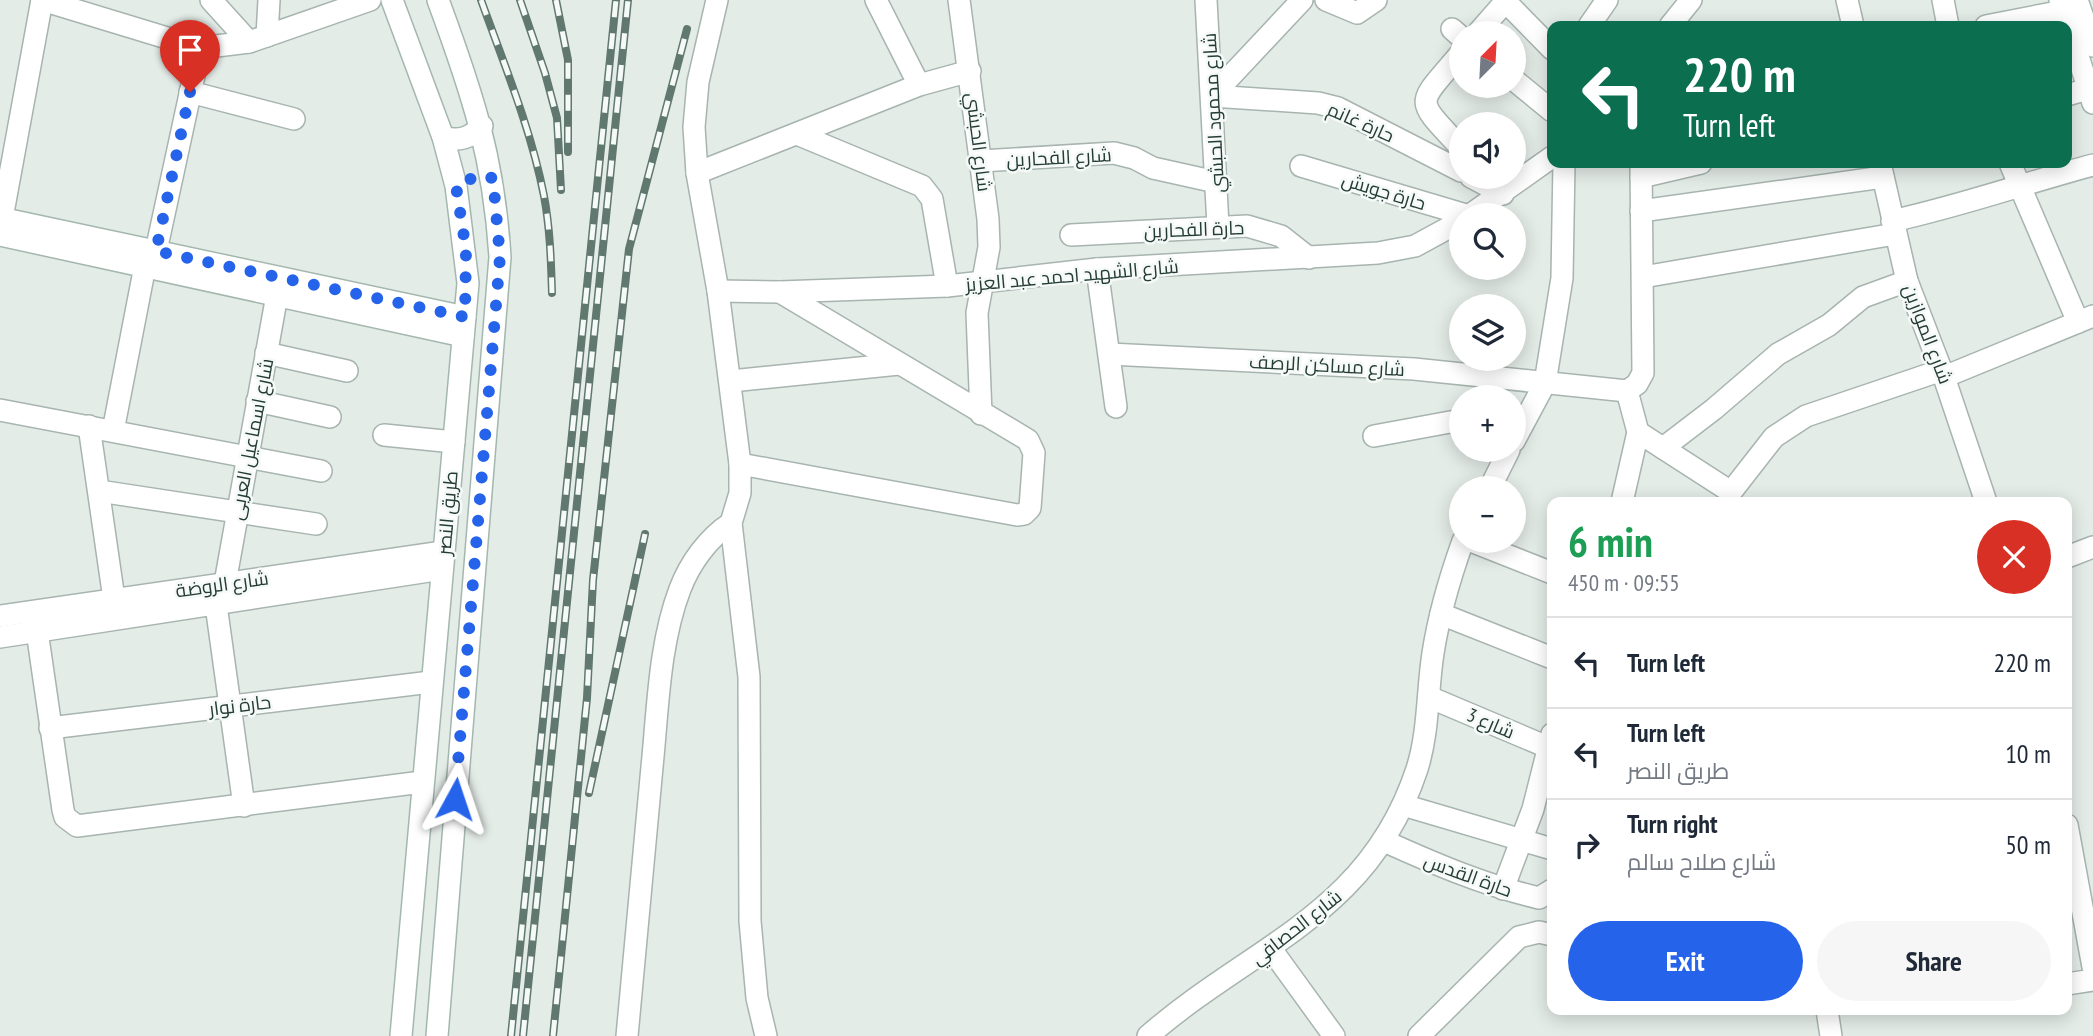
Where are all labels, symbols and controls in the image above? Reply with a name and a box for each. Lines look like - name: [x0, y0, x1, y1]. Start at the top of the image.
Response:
- pin: [160, 20, 220, 92]
- north arrow: [1449, 21, 1526, 98]
- map controls: [1449, 21, 1526, 553]
- icon: arrive: [171, 31, 209, 69]
- street label: شارع محمود الحبشي: [1197, 32, 1232, 194]
- text: 220 m: [1683, 42, 1796, 106]
- icon: left: [1568, 49, 1659, 140]
- street label: شارع الحبشي: [958, 91, 997, 193]
- street label: حارة غانم: [1323, 97, 1398, 149]
- text: Turn left: [1683, 104, 1775, 146]
- button: sound: [1449, 112, 1526, 189]
- street label: شارع الفحارين: [1006, 142, 1112, 174]
- street label: حارة جويش: [1339, 167, 1429, 215]
- button: search: [1449, 203, 1526, 280]
- street label: حارة الفحارين: [1143, 215, 1245, 243]
- street label: شارع الشهيد احمد عبد العزيز: [963, 254, 1180, 298]
- street label: شارع الموازين: [1896, 281, 1958, 388]
- button: layers: [1449, 294, 1526, 371]
- street label: شارع مساكن الرصف: [1248, 349, 1405, 383]
- street label: شارع اسماعيل العربى: [224, 356, 280, 522]
- button: +: [1449, 385, 1526, 462]
- street label: طريق النصر: [431, 470, 464, 557]
- button: −: [1449, 476, 1526, 553]
- text: 6 min: [1568, 514, 1653, 569]
- button: close: [1977, 520, 2051, 594]
- street label: شارع الروضة: [174, 566, 270, 604]
- text: 450 m · 09:55: [1568, 568, 1680, 597]
- icon: left: [1568, 644, 1606, 682]
- text: Turn left: [1627, 646, 1705, 679]
- text: 220 m: [1993, 646, 2051, 679]
- street label: حارة نوار: [207, 689, 272, 721]
- street label: شارع 3: [1463, 702, 1518, 746]
- text: Turn left: [1627, 716, 1705, 749]
- icon: left: [1568, 735, 1606, 773]
- text: 10 m: [2005, 737, 2051, 770]
- text: طريق النصر: [1627, 756, 1729, 785]
- position arrow: [418, 762, 492, 836]
- text: Turn right: [1627, 807, 1718, 840]
- icon: right: [1568, 826, 1606, 864]
- text: 50 m: [2005, 828, 2051, 861]
- text: شارع صلاح سالم: [1627, 847, 1776, 876]
- street label: حارة القدس: [1421, 848, 1515, 902]
- street label: شارع الحصافي: [1246, 884, 1348, 972]
- button: Exit: [1568, 921, 1803, 1001]
- button: Share: [1817, 921, 2051, 1001]

